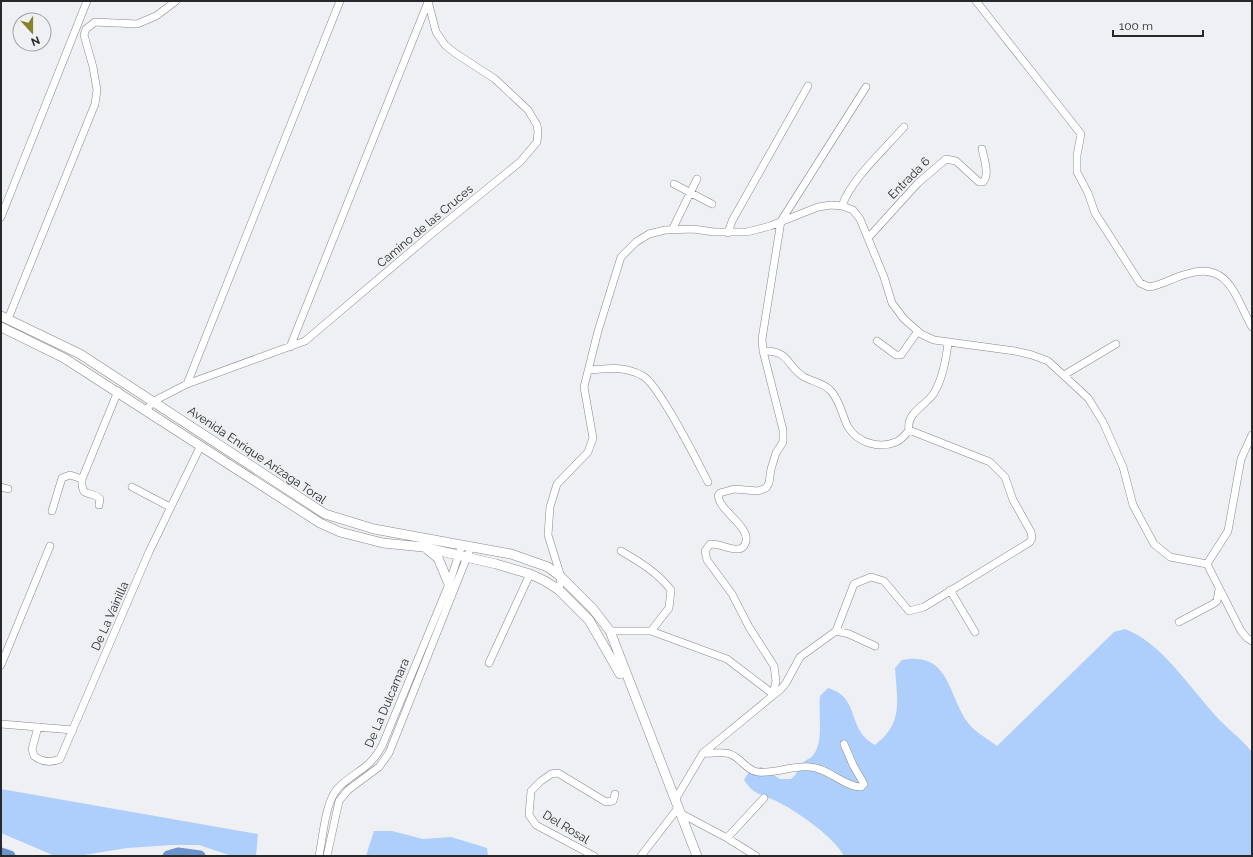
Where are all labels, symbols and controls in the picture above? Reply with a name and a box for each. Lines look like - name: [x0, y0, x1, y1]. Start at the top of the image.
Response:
- north arrow: [12, 12, 52, 52]
- scale bar: [1113, 12, 1203, 38]
- text: 100 m: [1119, 19, 1153, 33]
- text: N: [29, 33, 42, 48]
- street label: Entrada 6: [885, 154, 933, 202]
- street label: Camino de las Cruces: [374, 182, 476, 270]
- street label: Avenida Enrique Arízaga Toral: [185, 403, 330, 507]
- street label: De La Vainilla: [89, 579, 131, 653]
- street label: De La Dulcamara: [362, 656, 412, 750]
- street label: Del Rosal: [540, 808, 593, 847]

